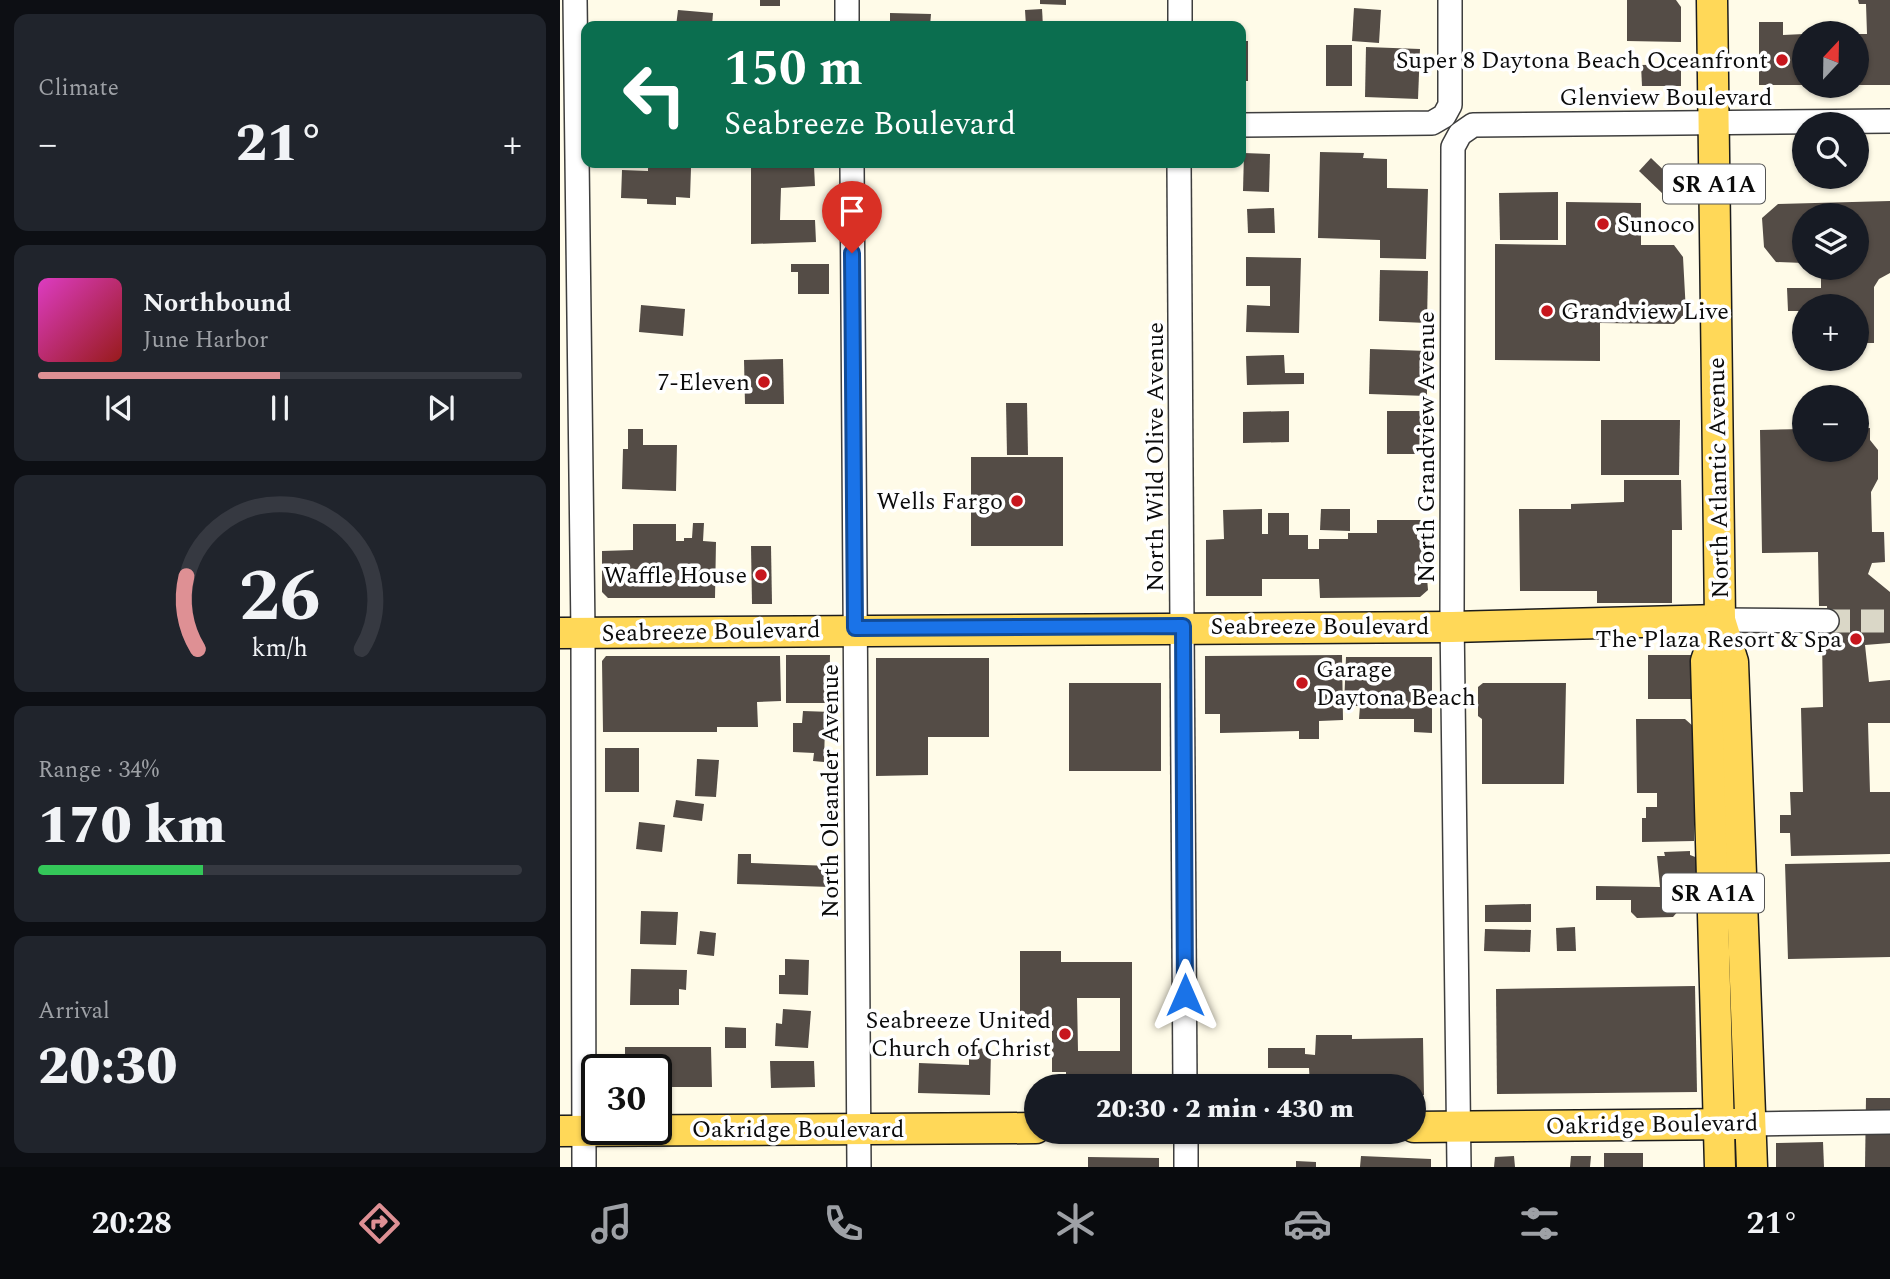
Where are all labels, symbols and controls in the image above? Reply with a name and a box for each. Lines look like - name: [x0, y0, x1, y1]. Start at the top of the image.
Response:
- north arrow: [1792, 21, 1869, 98]
- map controls: [1792, 21, 1869, 462]
- text: 150 m: [724, 32, 863, 107]
- place label: Super 8 Daytona Beach Oceanfront: [1396, 43, 1768, 79]
- icon: left: [609, 49, 700, 140]
- marker: Super 8 Daytona Beach Oceanfront: [1774, 52, 1790, 68]
- text: Climate: [38, 71, 119, 106]
- street label: Glenview Boulevard: [1560, 80, 1772, 116]
- text: Seabreeze Boulevard: [724, 100, 1016, 149]
- text: 21°: [236, 105, 324, 184]
- button: search: [1792, 112, 1869, 189]
- text: −: [38, 116, 57, 174]
- text: +: [503, 116, 522, 174]
- road number: SR A1A: [1663, 164, 1765, 204]
- pin: [822, 181, 882, 253]
- icon: arrive: [833, 192, 871, 230]
- button: layers: [1792, 203, 1869, 280]
- place label: Sunoco: [1617, 207, 1695, 243]
- marker: Sunoco: [1595, 216, 1611, 232]
- text: Northbound: [143, 283, 291, 323]
- place label: Grandview Live: [1561, 294, 1729, 330]
- button: +: [1792, 294, 1869, 371]
- marker: Grandview Live: [1539, 303, 1555, 319]
- street label: North Grandview Avenue: [1409, 311, 1445, 583]
- street label: North Wild Olive Avenue: [1138, 322, 1174, 592]
- text: June Harbor: [143, 323, 268, 358]
- street label: North Atlantic Avenue: [1699, 357, 1739, 599]
- place label: 7-Eleven: [658, 365, 750, 401]
- marker: 7-Eleven: [756, 374, 772, 390]
- button: −: [1792, 385, 1869, 462]
- icon: previous: [100, 389, 138, 427]
- icon: pause: [261, 389, 299, 427]
- icon: next: [422, 389, 460, 427]
- place label: Wells Fargo: [876, 484, 1003, 520]
- marker: Wells Fargo: [1009, 493, 1025, 509]
- text: 26: [239, 543, 321, 654]
- place label: Waffle House: [604, 558, 747, 594]
- marker: Waffle House: [753, 567, 769, 583]
- street label: Seabreeze Boulevard: [1210, 609, 1430, 645]
- street label: Seabreeze Boulevard: [601, 612, 821, 652]
- place label: The Plaza Resort & Spa: [1595, 622, 1842, 658]
- text: km/h: [252, 630, 308, 668]
- marker: The Plaza Resort & Spa: [1848, 631, 1864, 647]
- place label: Garage Daytona Beach: [1316, 652, 1476, 716]
- street label: North Oleander Avenue: [813, 664, 849, 918]
- marker: Garage Daytona Beach: [1294, 675, 1310, 691]
- text: Range · 34%: [38, 753, 159, 788]
- text: 170 km: [38, 787, 226, 866]
- road number: SR A1A: [1662, 874, 1764, 912]
- position arrow: [1148, 958, 1222, 1032]
- text: Arrival: [38, 994, 110, 1029]
- place label: Seabreeze United Church of Christ: [865, 1003, 1051, 1067]
- marker: Seabreeze United Church of Christ: [1057, 1026, 1073, 1042]
- text: 20:30: [38, 1028, 177, 1107]
- speed limit sign: 30: [581, 1054, 672, 1145]
- text: 20:30 · 2 min · 430 m: [1096, 1089, 1354, 1129]
- street label: Oakridge Boulevard: [1545, 1105, 1759, 1145]
- street label: Oakridge Boulevard: [692, 1112, 904, 1148]
- text: 20:28: [91, 1199, 172, 1248]
- icon: directions: [355, 1199, 404, 1248]
- icon: music: [587, 1199, 636, 1248]
- icon: phone: [819, 1199, 868, 1248]
- icon: climate: [1051, 1199, 1100, 1248]
- icon: car: [1283, 1199, 1332, 1248]
- icon: filters: [1515, 1199, 1564, 1248]
- text: 21°: [1747, 1199, 1798, 1248]

